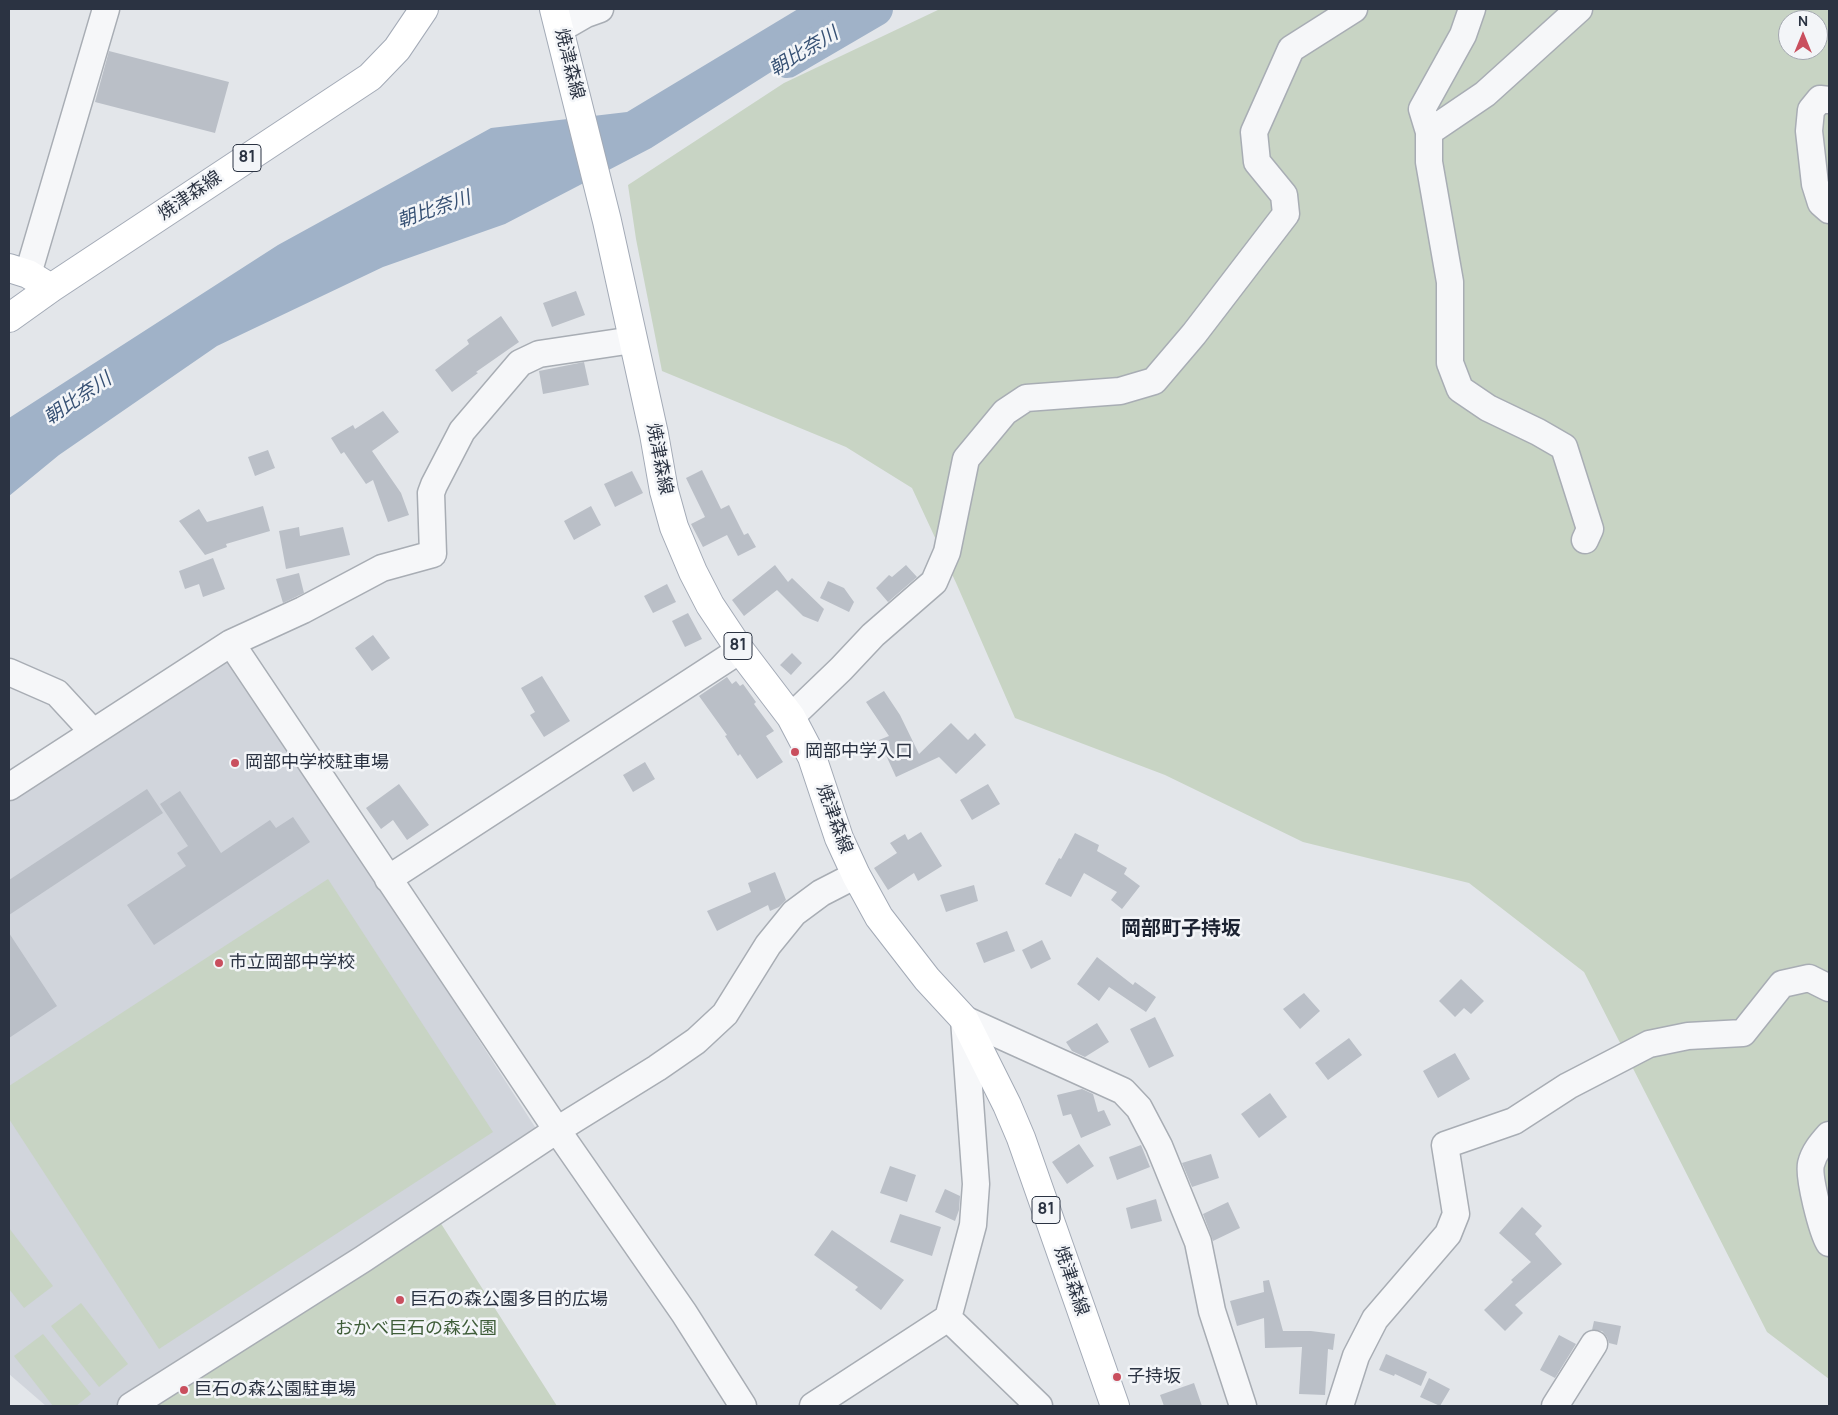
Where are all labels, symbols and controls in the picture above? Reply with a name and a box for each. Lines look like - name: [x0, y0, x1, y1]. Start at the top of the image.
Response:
- north arrow: [1778, 10, 1828, 60]
- text: N: [1798, 11, 1808, 30]
- water label: 朝比奈川: [766, 23, 842, 81]
- street label: 焼津森線: [550, 26, 588, 102]
- road number: 81: [233, 144, 261, 172]
- street label: 焼津森線: [154, 167, 226, 225]
- water label: 朝比奈川: [394, 187, 474, 233]
- water label: 朝比奈川: [40, 368, 116, 430]
- street label: 焼津森線: [642, 422, 676, 496]
- road number: 81: [724, 632, 752, 659]
- place label: 岡部中学入口: [805, 741, 913, 763]
- marker: 岡部中学入口: [789, 746, 801, 758]
- place label: 岡部中学校駐車場: [245, 752, 389, 774]
- marker: 岡部中学校駐車場: [229, 757, 241, 769]
- street label: 焼津森線: [812, 781, 856, 857]
- district label: 岡部町子持坂: [1121, 917, 1241, 941]
- place label: 市立岡部中学校: [229, 952, 355, 974]
- marker: 市立岡部中学校: [213, 957, 225, 969]
- road number: 81: [1032, 1196, 1060, 1224]
- street label: 焼津森線: [1049, 1243, 1093, 1319]
- place label: 巨石の森公園多目的広場: [410, 1289, 608, 1311]
- marker: 巨石の森公園多目的広場: [394, 1294, 406, 1306]
- park label: おかべ巨石の森公園: [335, 1318, 497, 1340]
- place label: 子持坂: [1127, 1366, 1181, 1388]
- marker: 子持坂: [1111, 1371, 1123, 1383]
- place label: 巨石の森公園駐車場: [194, 1379, 356, 1401]
- marker: 巨石の森公園駐車場: [178, 1384, 190, 1396]

